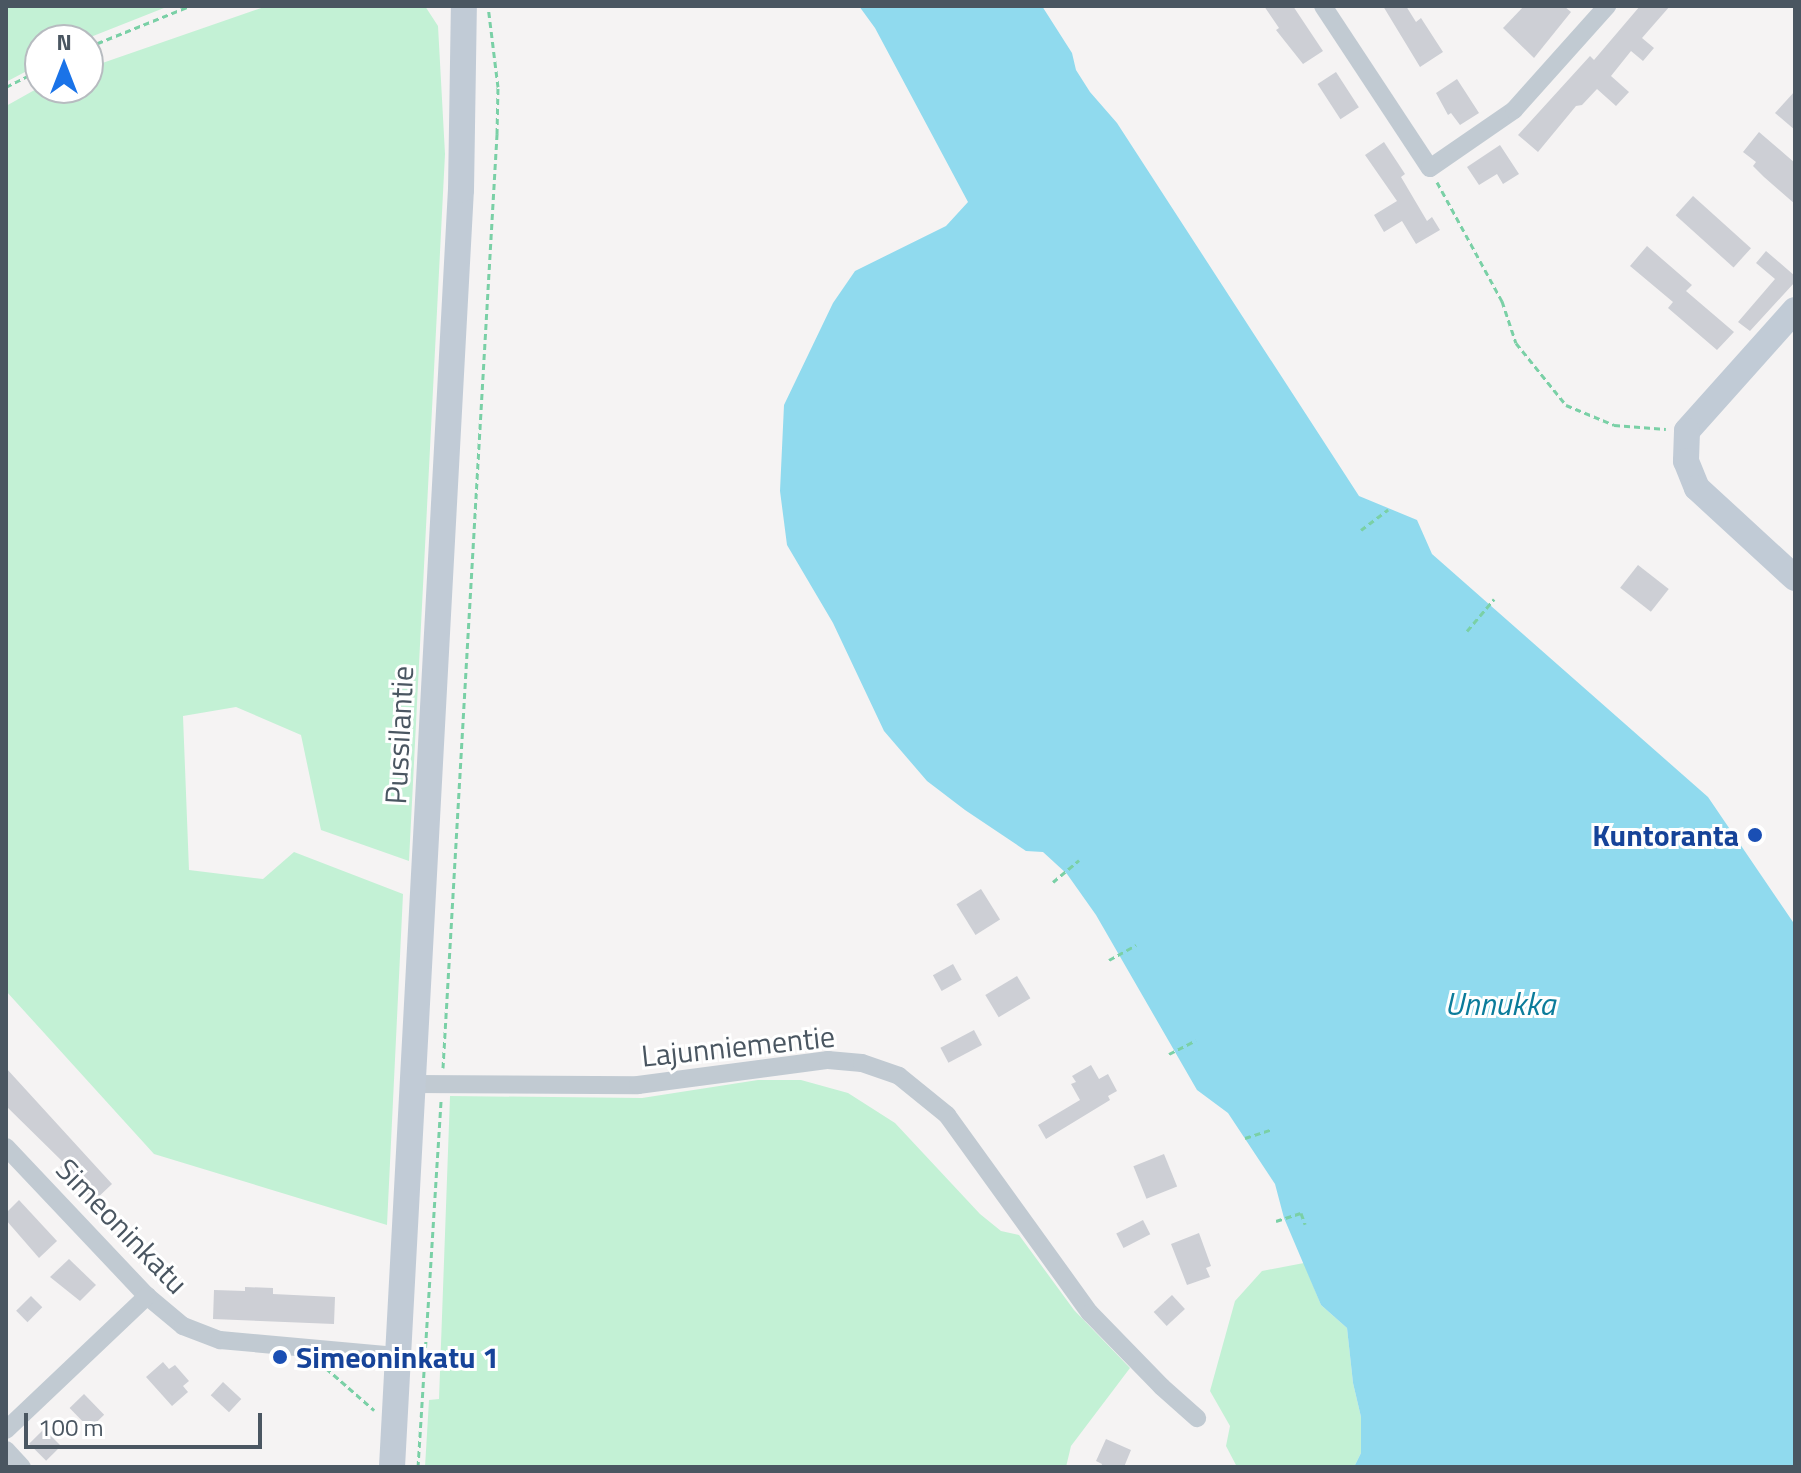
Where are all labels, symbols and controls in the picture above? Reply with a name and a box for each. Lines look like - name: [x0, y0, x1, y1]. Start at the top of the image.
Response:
- north arrow: [24, 24, 104, 104]
- text: N: [56, 25, 72, 59]
- street label: Pussilantie: [377, 665, 421, 805]
- place label: Kuntoranta: [1592, 817, 1739, 853]
- marker: Kuntoranta: [1746, 826, 1764, 844]
- water label: Unnukka: [1445, 984, 1555, 1022]
- street label: Lajunniementie: [639, 1018, 837, 1074]
- street label: Simeoninkatu: [49, 1151, 195, 1301]
- place label: Simeoninkatu 1: [296, 1339, 499, 1375]
- marker: Simeoninkatu 1: [271, 1348, 289, 1366]
- scale bar: [28, 1397, 266, 1447]
- text: 100 m: [38, 1409, 104, 1445]

